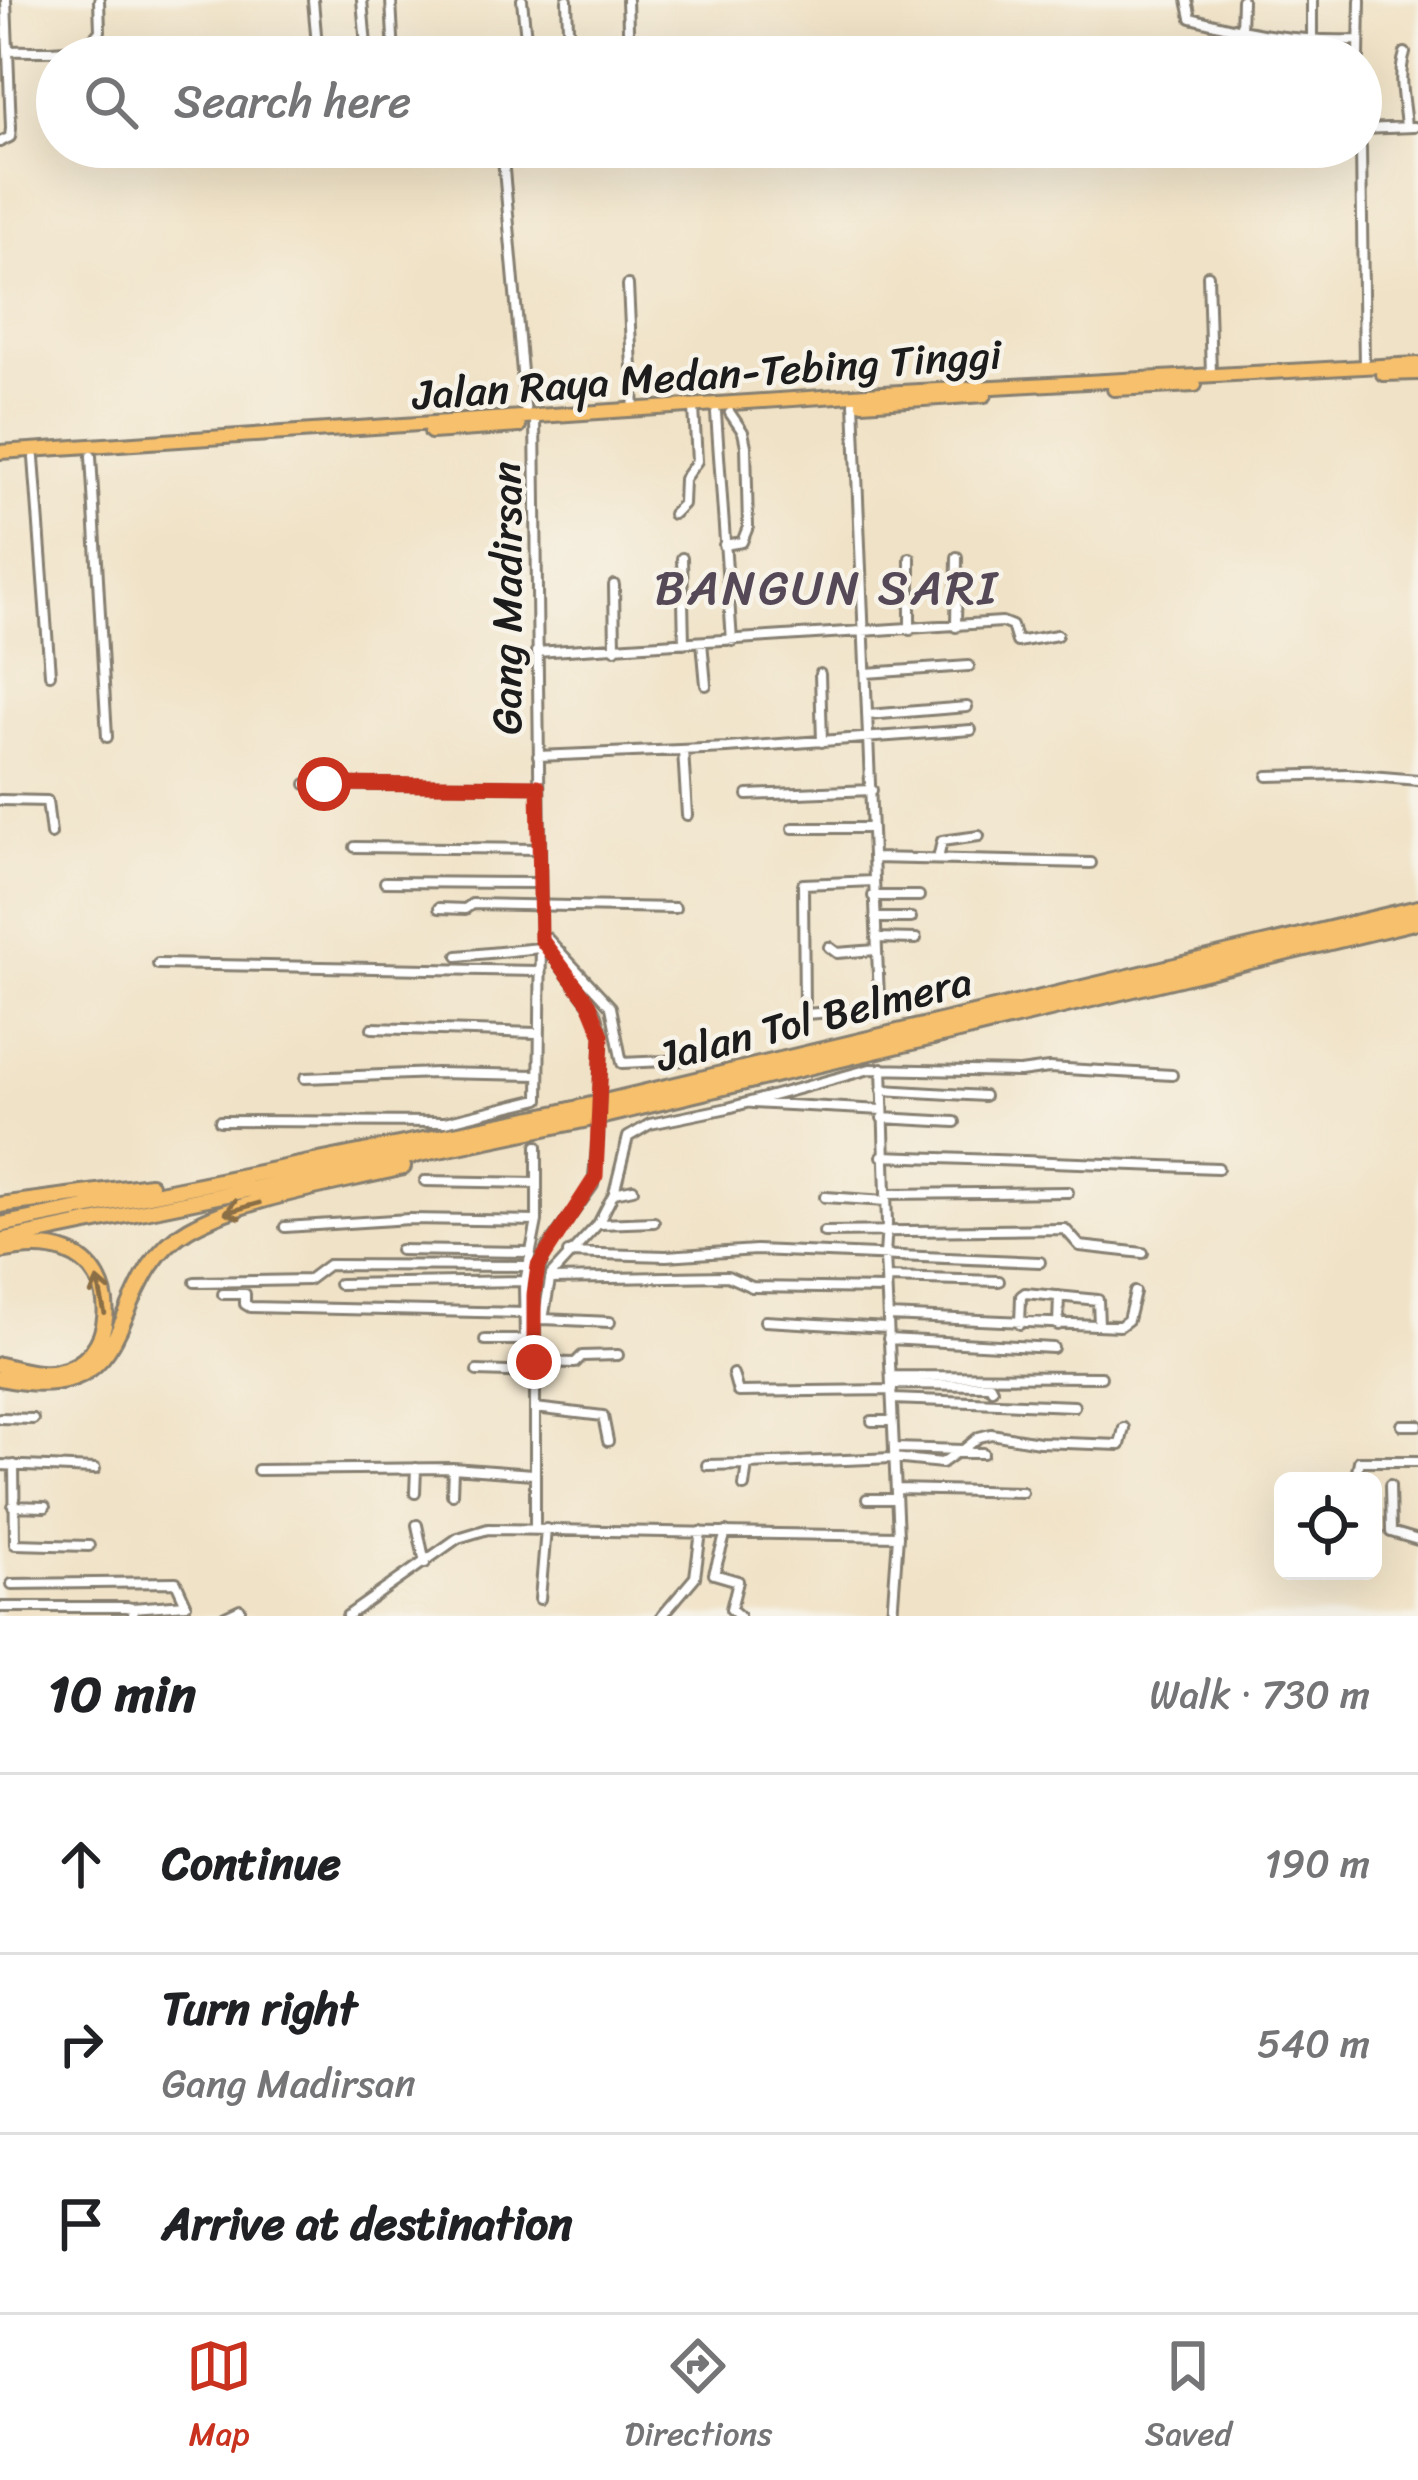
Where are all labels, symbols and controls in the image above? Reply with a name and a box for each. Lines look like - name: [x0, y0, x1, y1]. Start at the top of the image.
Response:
- search box: [36, 36, 1382, 168]
- text: Search here: [174, 62, 411, 142]
- icon: search: [78, 69, 144, 135]
- street label: Jalan Raya Medan-Tebing Tinggi: [408, 317, 1005, 433]
- street label: Gang Madirsan: [470, 461, 544, 735]
- district label: BANGUN SARI: [654, 545, 1000, 630]
- route start: [297, 757, 351, 811]
- street label: Jalan Tol Belmera: [647, 944, 980, 1094]
- one-way arrow: [224, 1199, 262, 1221]
- one-way arrow: [89, 1278, 112, 1316]
- route end: [507, 1335, 561, 1389]
- map controls: [1274, 1472, 1382, 1580]
- button: locate: [1274, 1472, 1382, 1580]
- text: 10 min: [48, 1649, 196, 1739]
- text: Walk · 730 m: [1149, 1660, 1370, 1729]
- text: Continue: [162, 1824, 341, 1904]
- text: 190 m: [1265, 1829, 1370, 1898]
- icon: ahead: [48, 1831, 114, 1897]
- text: Turn right: [162, 1969, 357, 2049]
- text: 540 m: [1257, 2009, 1370, 2078]
- icon: right: [48, 2011, 114, 2077]
- text: Gang Madirsan: [162, 2049, 416, 2118]
- text: Arrive at destination: [162, 2184, 572, 2264]
- icon: arrive: [48, 2191, 114, 2257]
- tab: Map: [186, 2333, 252, 2463]
- tab: Directions: [625, 2333, 772, 2463]
- tab: Saved: [1145, 2333, 1232, 2463]

